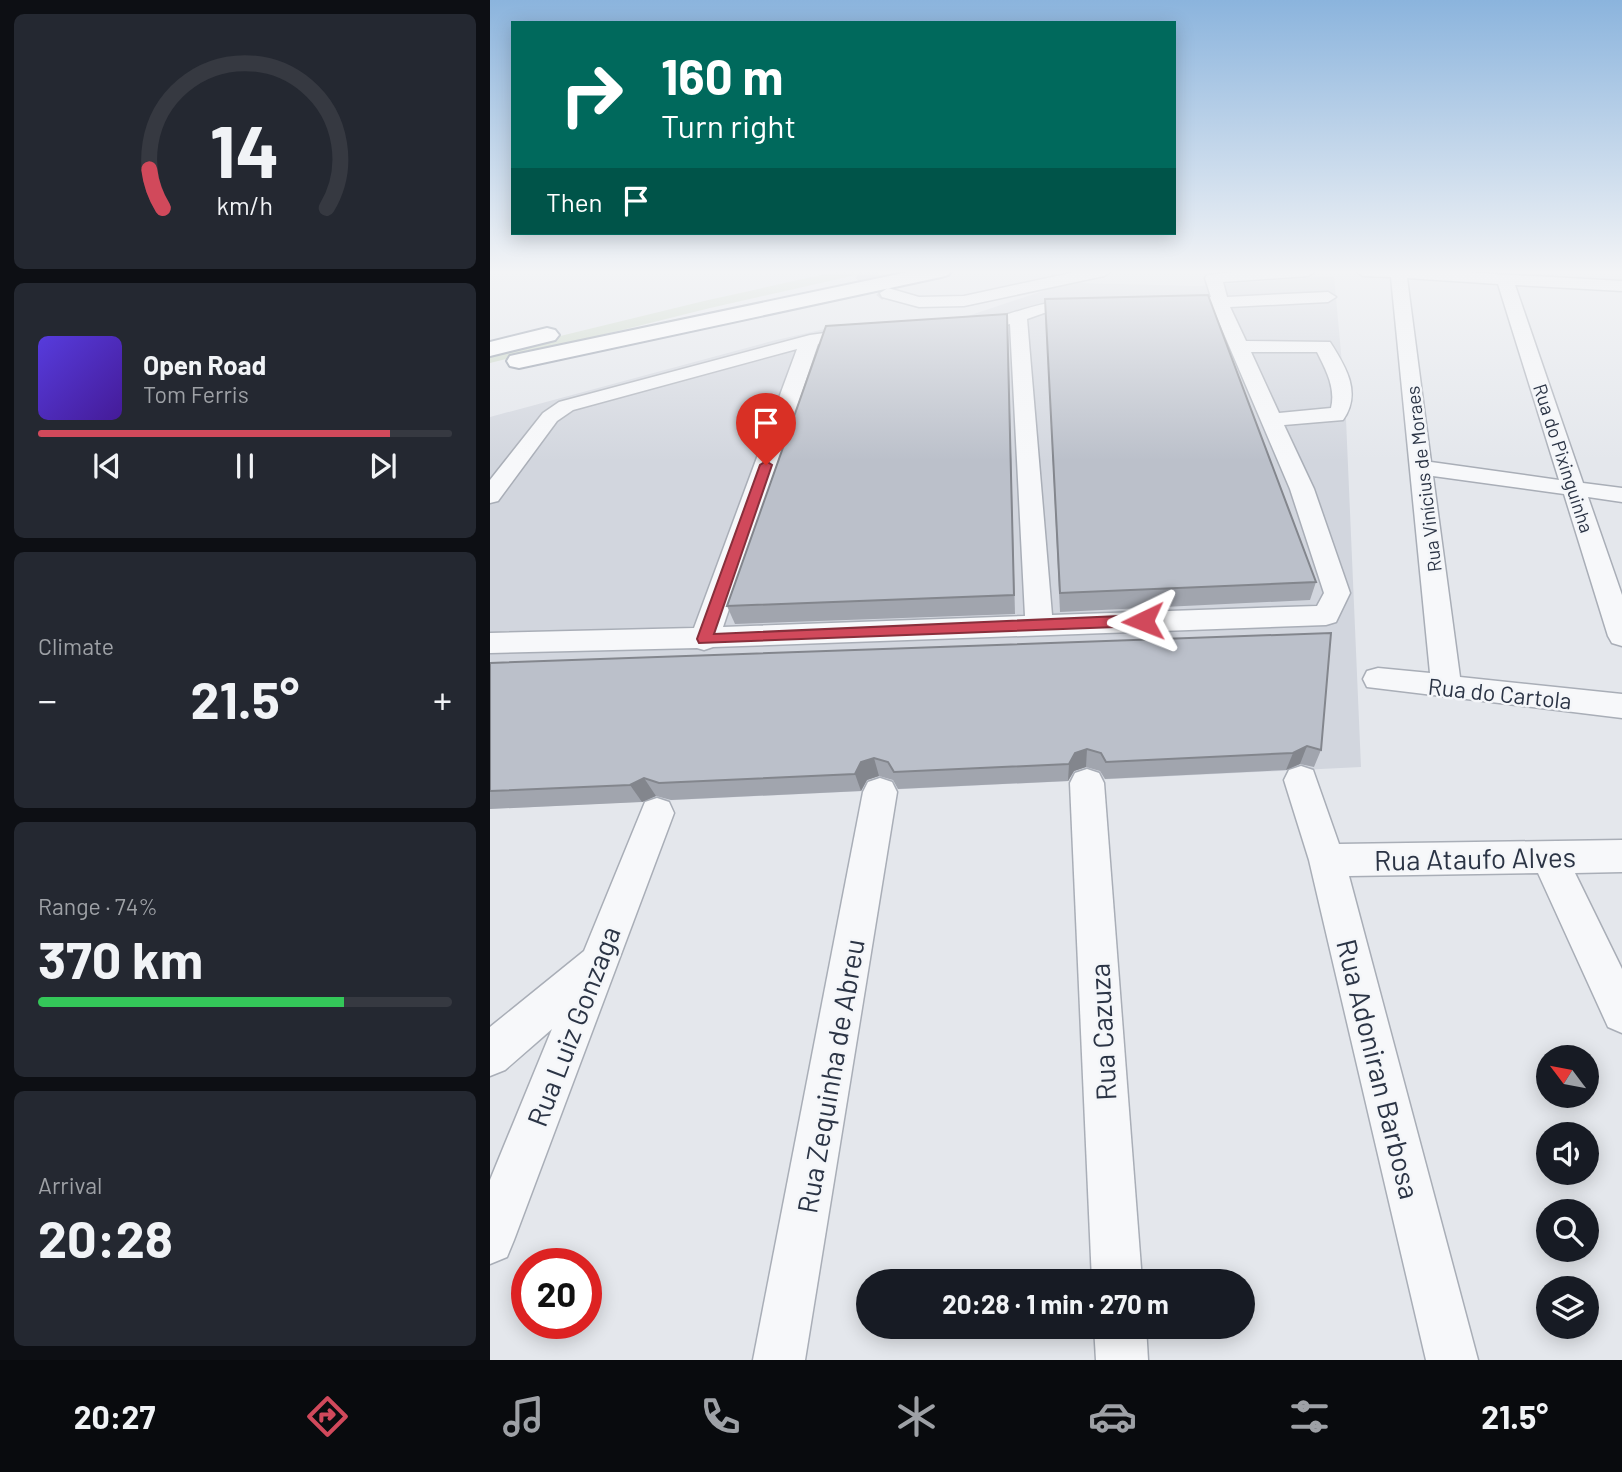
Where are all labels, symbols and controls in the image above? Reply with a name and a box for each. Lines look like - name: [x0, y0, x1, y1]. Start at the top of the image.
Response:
- text: 160 m: [661, 46, 783, 105]
- icon: right: [546, 49, 637, 140]
- text: 14: [210, 105, 280, 193]
- text: Turn right: [661, 106, 796, 144]
- icon: arrive: [617, 182, 655, 220]
- text: Then: [546, 186, 603, 217]
- text: km/h: [217, 189, 273, 219]
- text: Open Road: [143, 349, 266, 380]
- text: Tom Ferris: [143, 380, 249, 408]
- street label: Rua do Pixinguinha: [1529, 381, 1599, 535]
- street label: Rua Vinícius de Moraes: [1400, 385, 1446, 573]
- pin: [736, 393, 796, 465]
- icon: arrive: [747, 404, 785, 442]
- icon: previous: [88, 447, 126, 485]
- icon: pause: [226, 447, 264, 485]
- icon: next: [364, 447, 402, 485]
- position arrow: [1106, 584, 1180, 658]
- text: Climate: [38, 632, 114, 660]
- text: 21.5°: [191, 667, 299, 729]
- street label: Rua do Cartola: [1427, 672, 1573, 714]
- text: −: [38, 676, 57, 722]
- text: +: [433, 676, 452, 722]
- street label: Rua Ataufo Alves: [1374, 839, 1576, 877]
- text: Range · 74%: [38, 892, 158, 920]
- street label: Rua Luiz Gonzaga: [519, 921, 627, 1131]
- text: 370 km: [38, 927, 203, 989]
- street label: Rua Zequinha de Abreu: [789, 936, 871, 1216]
- street label: Rua Adoniran Barbosa: [1330, 936, 1428, 1202]
- street label: Rua Cazuza: [1081, 963, 1123, 1101]
- north arrow: [1536, 1045, 1600, 1108]
- map controls: [1536, 1045, 1599, 1339]
- button: sound: [1536, 1122, 1599, 1185]
- text: Arrival: [38, 1171, 102, 1199]
- button: search: [1536, 1199, 1599, 1262]
- text: 20:28: [38, 1206, 173, 1268]
- speed limit sign: 20: [511, 1248, 602, 1339]
- button: layers: [1536, 1276, 1599, 1339]
- text: 20:28 · 1 min · 270 m: [942, 1288, 1169, 1319]
- icon: directions: [303, 1392, 352, 1441]
- icon: music: [499, 1392, 548, 1441]
- icon: phone: [696, 1392, 745, 1441]
- icon: climate: [892, 1392, 941, 1441]
- icon: car: [1088, 1392, 1137, 1441]
- icon: filters: [1285, 1392, 1334, 1441]
- text: 20:27: [74, 1397, 155, 1435]
- text: 21.5°: [1481, 1397, 1548, 1435]

